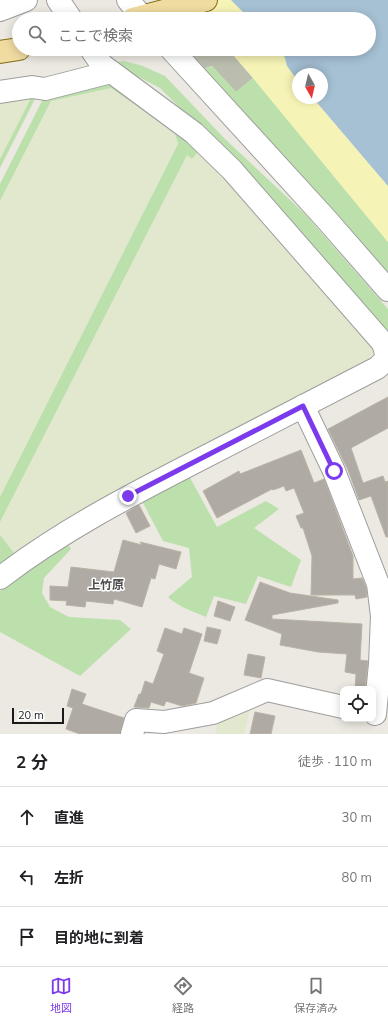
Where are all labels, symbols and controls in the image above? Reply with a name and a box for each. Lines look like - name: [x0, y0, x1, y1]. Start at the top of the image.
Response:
- search box: [12, 12, 376, 56]
- icon: search: [26, 23, 48, 45]
- text: ここで検索: [58, 26, 133, 45]
- north arrow: [292, 68, 328, 104]
- route start: [325, 462, 343, 480]
- route end: [119, 487, 137, 505]
- district label: 上竹原: [88, 577, 124, 592]
- map controls: [340, 686, 376, 722]
- button: locate: [340, 686, 376, 722]
- scale bar: [12, 706, 64, 725]
- text: 20 m: [18, 708, 44, 722]
- text: 2 分: [16, 751, 48, 772]
- text: 徒歩 · 110 m: [298, 753, 372, 769]
- icon: ahead: [16, 806, 38, 828]
- text: 直進: [54, 808, 84, 827]
- text: 30 m: [342, 809, 372, 825]
- icon: left: [16, 866, 38, 888]
- text: 左折: [54, 868, 84, 887]
- text: 80 m: [342, 869, 372, 885]
- icon: arrive: [16, 926, 38, 948]
- text: 目的地に到着: [54, 928, 144, 947]
- tab: 地図: [50, 975, 72, 1015]
- tab: 経路: [172, 975, 194, 1015]
- tab: 保存済み: [294, 975, 338, 1015]

